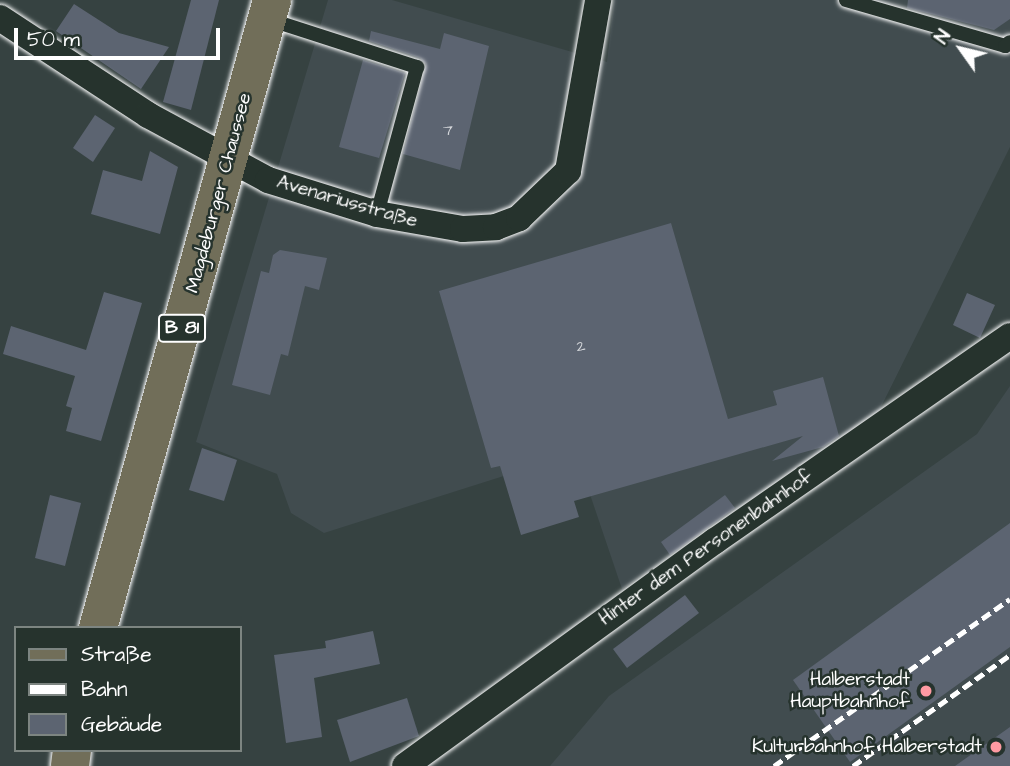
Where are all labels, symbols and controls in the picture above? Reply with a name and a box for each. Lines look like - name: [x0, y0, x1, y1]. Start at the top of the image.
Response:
- scale bar: [18, 14, 224, 58]
- north arrow: [926, 14, 996, 84]
- text: N: [929, 24, 958, 49]
- text: 50 m: [27, 25, 80, 54]
- street label: Magdeburger Chaussee: [181, 91, 257, 295]
- house number: 7: [443, 120, 453, 140]
- street label: Avenariusstraße: [274, 171, 420, 233]
- road number: B 81: [158, 314, 206, 342]
- house number: 2: [576, 336, 586, 356]
- street label: Hinter dem Personenbahnhof: [595, 465, 817, 631]
- legend: [14, 626, 242, 752]
- text: Straße: [81, 640, 152, 669]
- place label: Halberstadt Hauptbahnhof: [790, 669, 910, 713]
- text: Bahn: [81, 675, 128, 704]
- marker: Halberstadt Hauptbahnhof: [916, 681, 936, 701]
- text: Gebäude: [81, 710, 162, 739]
- place label: Kulturbahnhof Halberstadt: [752, 736, 982, 758]
- marker: Kulturbahnhof Halberstadt: [988, 739, 1004, 755]

